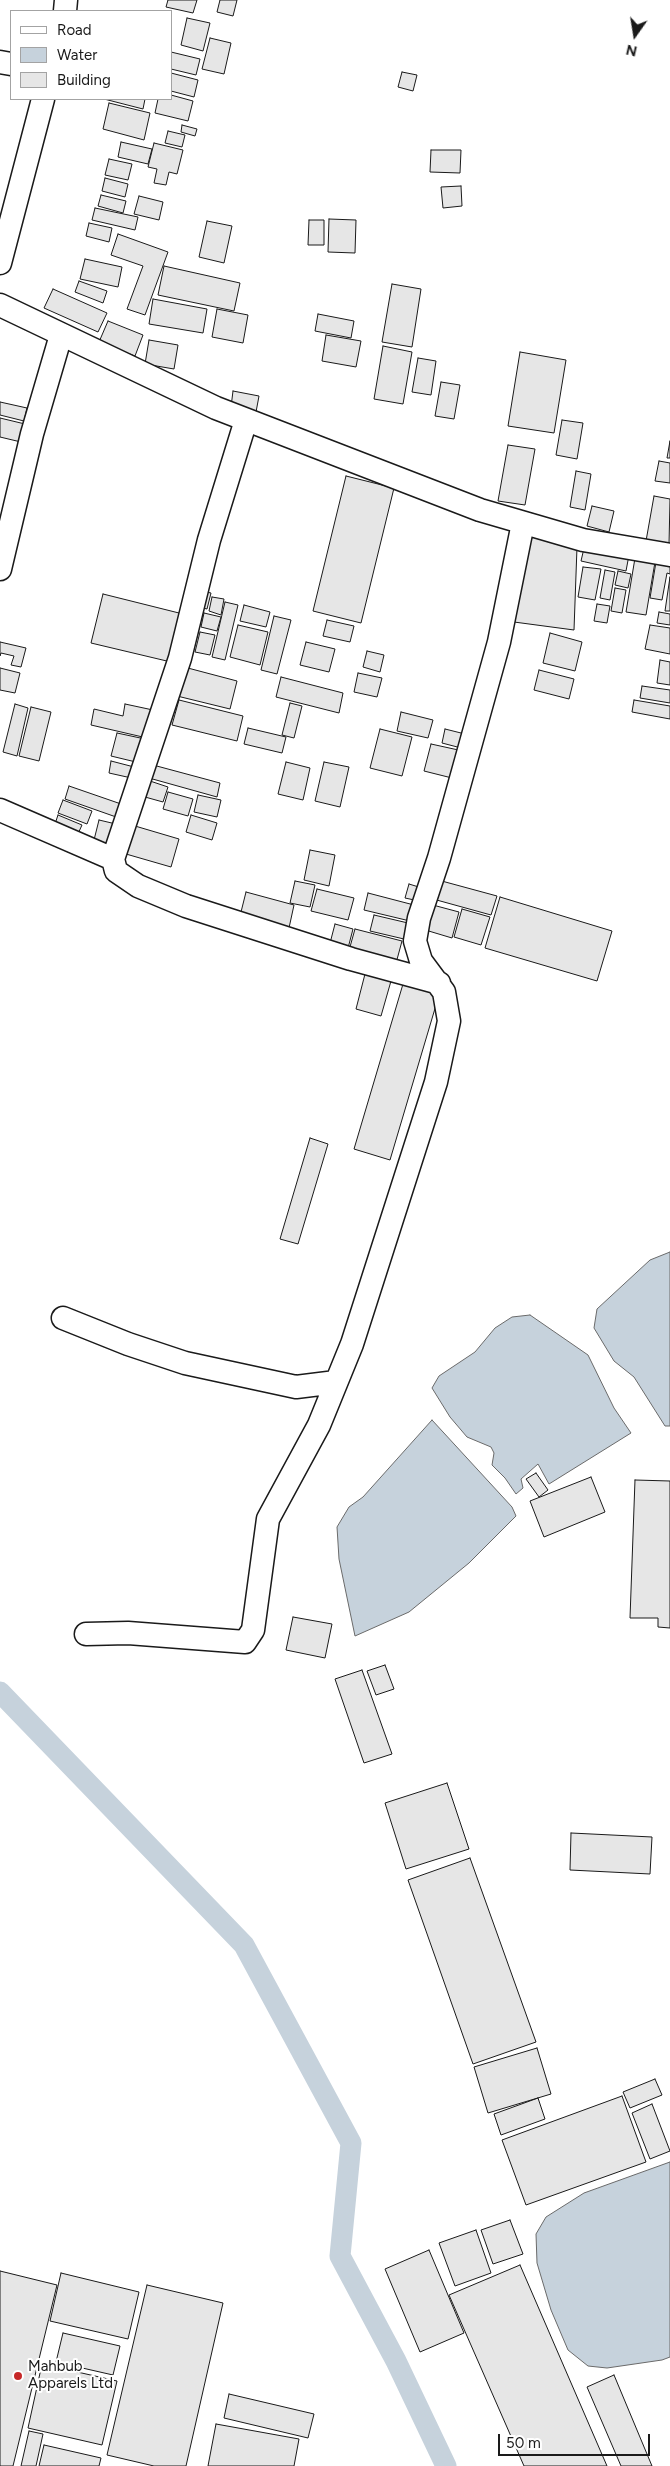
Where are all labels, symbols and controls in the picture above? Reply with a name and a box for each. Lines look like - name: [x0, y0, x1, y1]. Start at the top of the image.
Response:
- legend: [10, 10, 172, 100]
- north arrow: [610, 10, 660, 60]
- text: Road: [57, 21, 92, 39]
- text: N: [624, 41, 639, 60]
- text: Water: [57, 46, 97, 64]
- text: Building: [57, 71, 111, 89]
- place label: Mahbub Apparels Ltd: [28, 2358, 113, 2393]
- marker: Mahbub Apparels Ltd: [12, 2370, 24, 2382]
- scale bar: [500, 2424, 652, 2456]
- text: 50 m: [506, 2434, 541, 2452]

